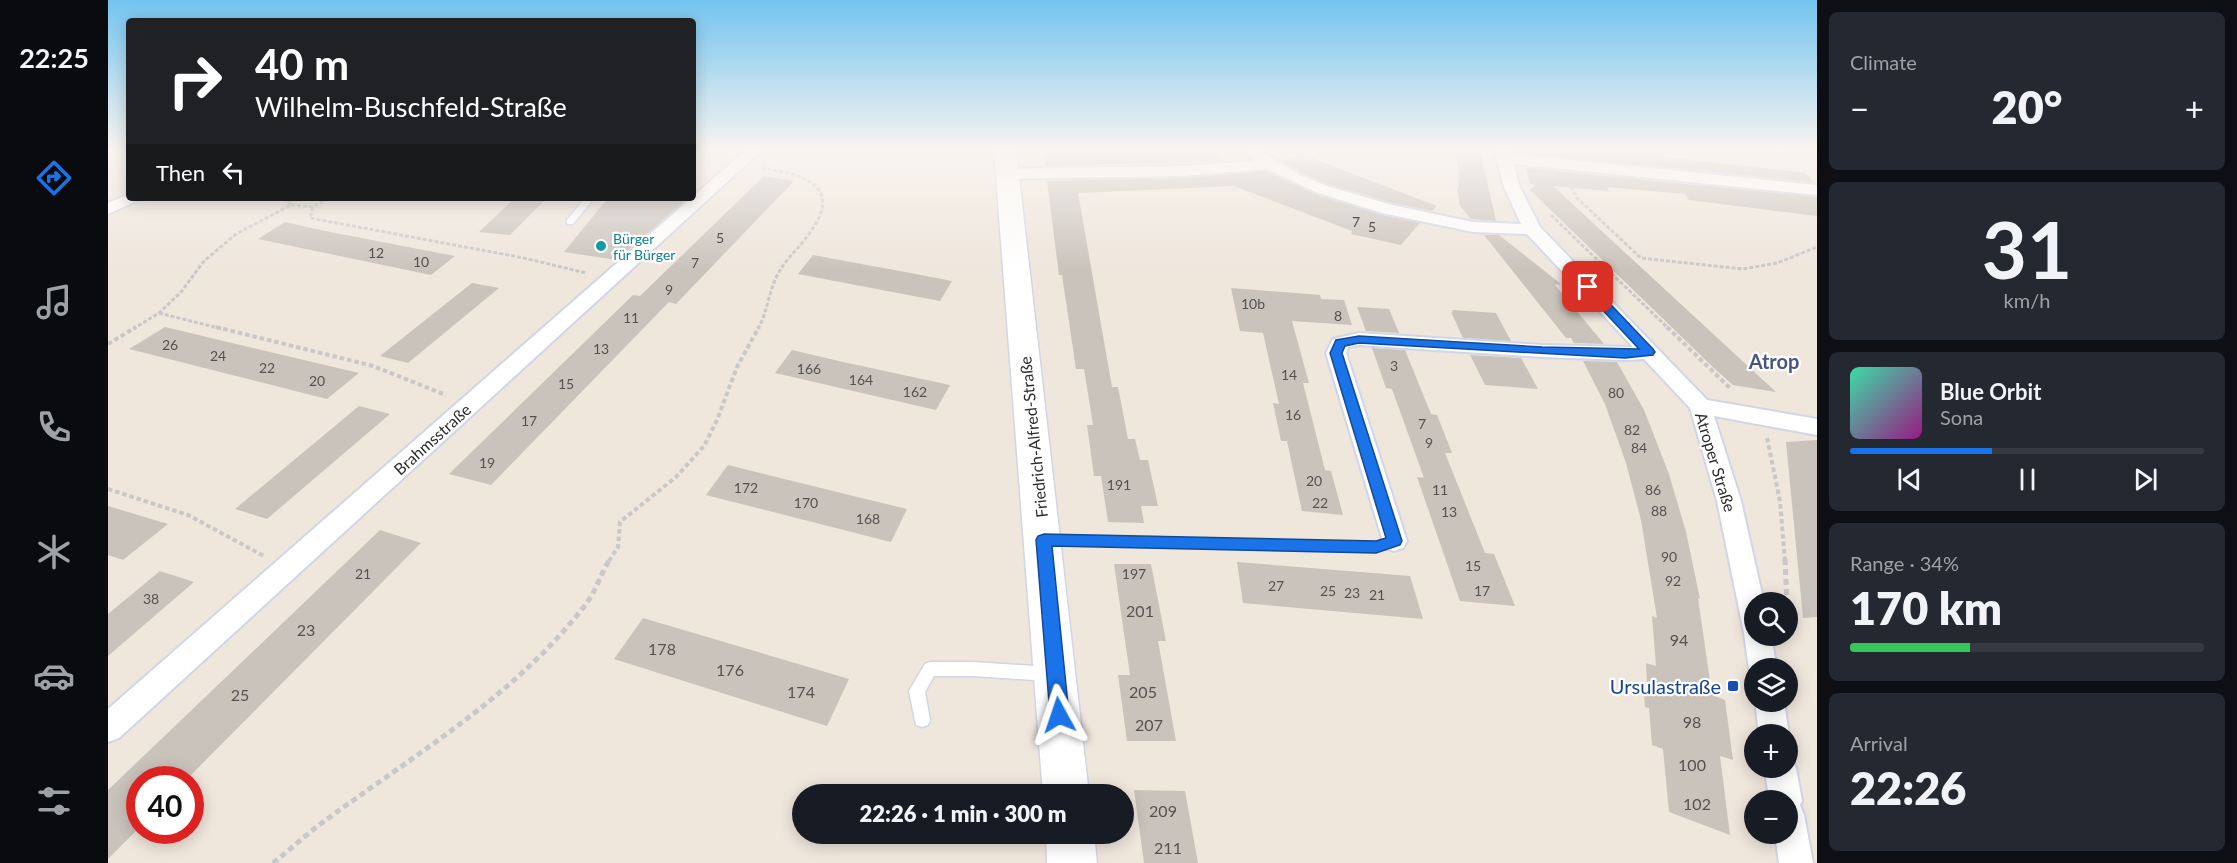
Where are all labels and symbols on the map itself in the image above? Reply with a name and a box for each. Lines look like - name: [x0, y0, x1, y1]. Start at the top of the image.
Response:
- house number: 7: [1352, 213, 1360, 230]
- house number: 5: [1368, 218, 1376, 235]
- house number: 5: [716, 229, 724, 246]
- place label: Bürger für Bürger: [613, 230, 675, 263]
- marker: Bürger für Bürger: [594, 239, 608, 253]
- house number: 12: [368, 244, 384, 261]
- house number: 10: [413, 253, 429, 270]
- house number: 7: [691, 254, 699, 271]
- pin: [1562, 261, 1613, 312]
- house number: 9: [665, 281, 673, 298]
- house number: 10b: [1241, 295, 1265, 312]
- house number: 8: [1334, 307, 1342, 324]
- house number: 11: [623, 309, 639, 326]
- house number: 26: [162, 336, 178, 353]
- house number: 13: [593, 340, 609, 357]
- house number: 24: [210, 347, 226, 364]
- district label: Atrop: [1748, 349, 1799, 373]
- street label: Friedrich-Alfred-Straße: [1015, 355, 1051, 519]
- house number: 3: [1390, 357, 1398, 374]
- house number: 22: [259, 359, 275, 376]
- house number: 166: [797, 360, 821, 377]
- house number: 14: [1281, 366, 1297, 383]
- house number: 164: [849, 371, 873, 388]
- house number: 20: [309, 372, 325, 389]
- house number: 15: [558, 375, 574, 392]
- house number: 162: [903, 383, 927, 400]
- house number: 80: [1608, 384, 1624, 401]
- street label: Brahmsstraße: [390, 400, 474, 478]
- house number: 16: [1285, 406, 1301, 423]
- street label: Atroper Straße: [1692, 410, 1740, 514]
- house number: 17: [521, 412, 537, 429]
- house number: 7: [1418, 415, 1426, 432]
- house number: 82: [1624, 421, 1640, 438]
- house number: 9: [1425, 434, 1433, 451]
- house number: 84: [1631, 439, 1647, 456]
- house number: 19: [479, 454, 495, 471]
- house number: 20: [1306, 472, 1322, 489]
- house number: 191: [1107, 476, 1131, 493]
- house number: 172: [734, 479, 758, 496]
- house number: 11: [1432, 481, 1448, 498]
- house number: 86: [1645, 481, 1661, 498]
- house number: 170: [794, 494, 818, 511]
- house number: 22: [1312, 494, 1328, 511]
- house number: 88: [1651, 502, 1667, 519]
- house number: 13: [1441, 503, 1457, 520]
- house number: 168: [856, 510, 880, 527]
- house number: 90: [1661, 548, 1677, 565]
- house number: 15: [1465, 557, 1481, 574]
- house number: 21: [355, 565, 371, 582]
- house number: 197: [1122, 565, 1146, 582]
- house number: 92: [1665, 572, 1681, 589]
- house number: 27: [1268, 577, 1284, 594]
- house number: 25: [1320, 582, 1336, 599]
- house number: 17: [1474, 582, 1490, 599]
- house number: 23: [1344, 584, 1360, 601]
- house number: 21: [1369, 586, 1385, 603]
- house number: 38: [143, 590, 159, 607]
- house number: 201: [1126, 601, 1154, 620]
- house number: 23: [297, 620, 315, 639]
- house number: 94: [1670, 630, 1688, 649]
- house number: 178: [648, 639, 676, 658]
- house number: 176: [716, 660, 744, 679]
- place label: Ursulastraße: [1610, 674, 1721, 698]
- marker: Ursulastraße: [1726, 679, 1740, 693]
- house number: 174: [787, 682, 815, 701]
- house number: 205: [1129, 682, 1157, 701]
- position arrow: [1027, 683, 1091, 747]
- house number: 25: [231, 685, 249, 704]
- house number: 98: [1683, 712, 1701, 731]
- house number: 207: [1135, 715, 1163, 734]
- house number: 100: [1678, 755, 1706, 774]
- speed limit sign: 40: [126, 766, 204, 844]
- house number: 102: [1683, 794, 1711, 813]
- house number: 209: [1149, 801, 1177, 820]
- house number: 211: [1154, 838, 1182, 857]

